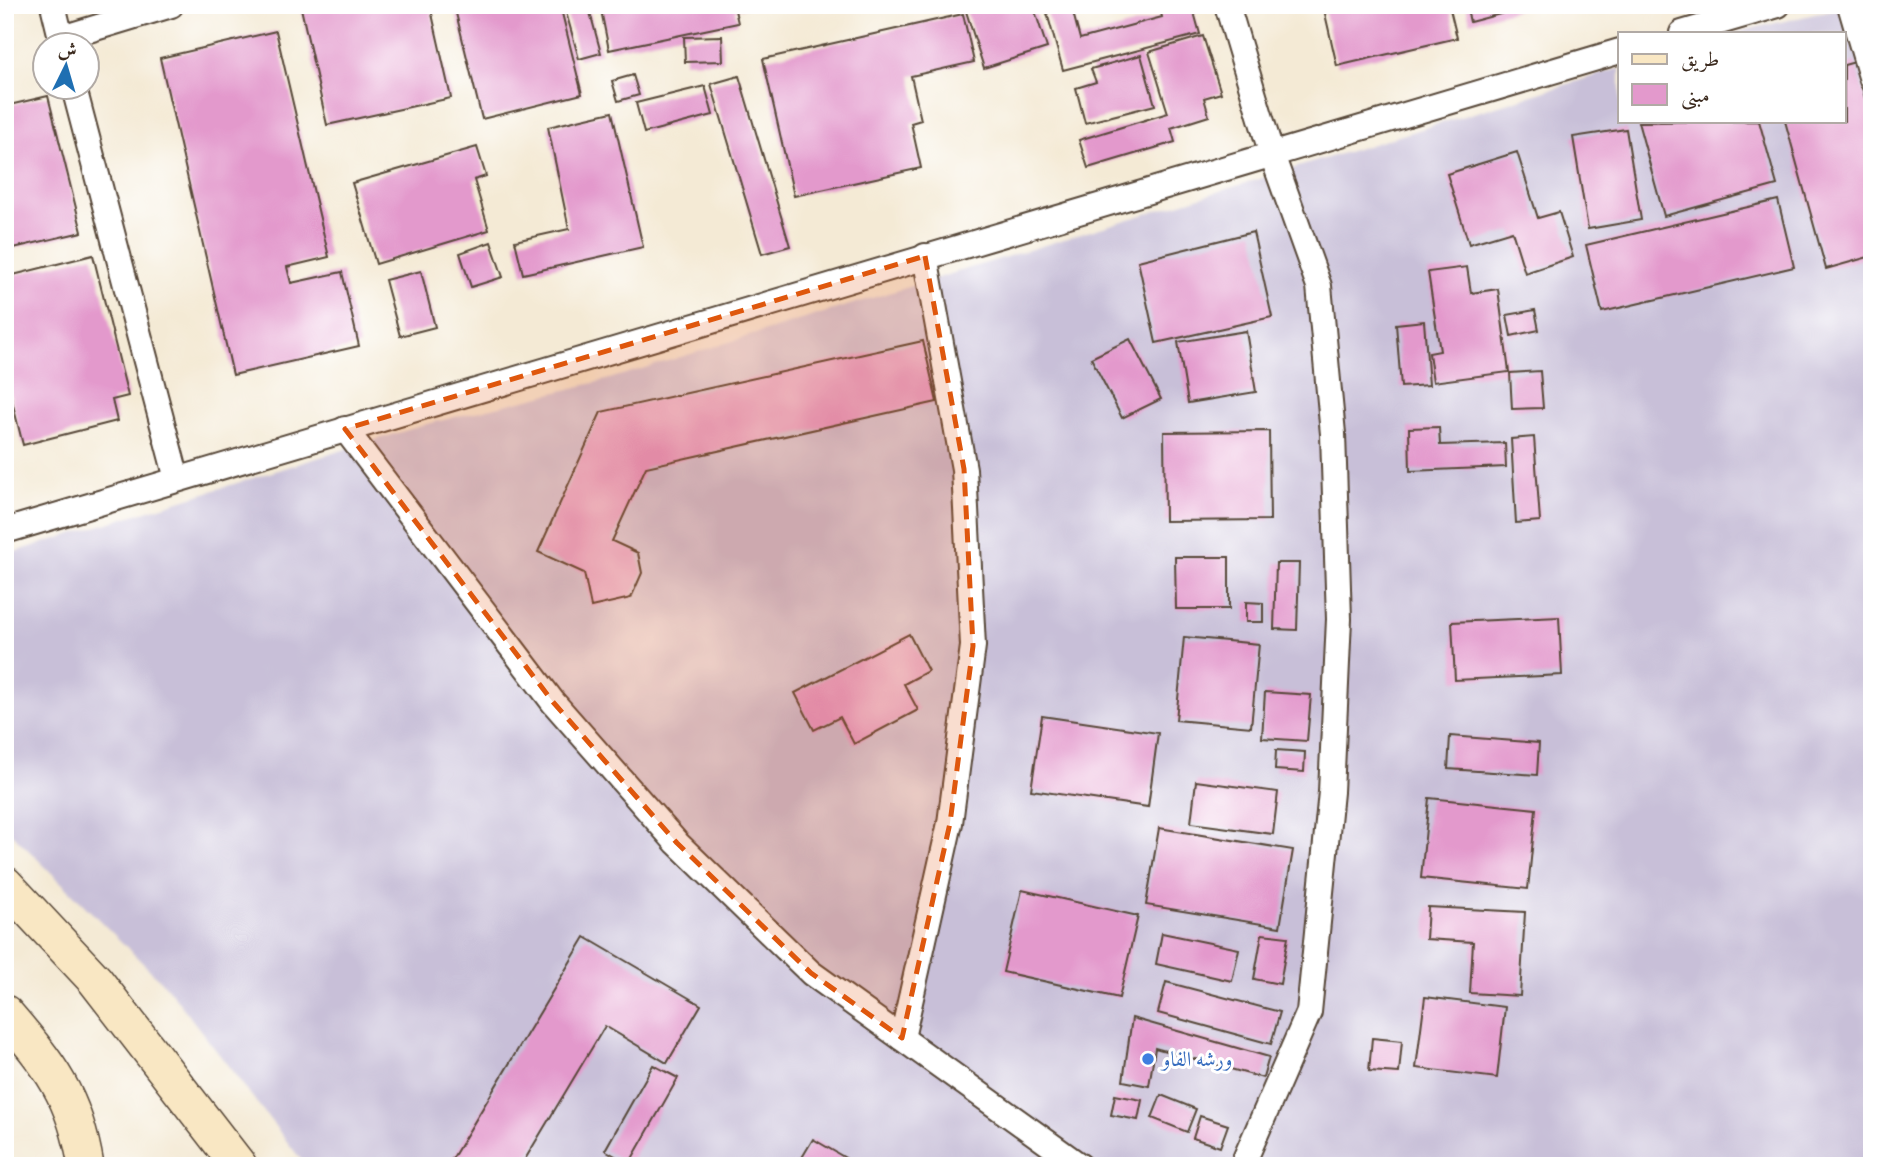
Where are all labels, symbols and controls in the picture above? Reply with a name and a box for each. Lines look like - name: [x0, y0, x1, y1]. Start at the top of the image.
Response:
- north arrow: [32, 32, 102, 102]
- legend: [1618, 32, 1846, 122]
- text: ش: [57, 37, 78, 63]
- text: طريق: [1681, 47, 1719, 73]
- text: مبنى: [1681, 83, 1710, 110]
- place label: ورشه الفاو: [1160, 1047, 1232, 1073]
- marker: ورشه الفاو: [1140, 1051, 1156, 1067]

